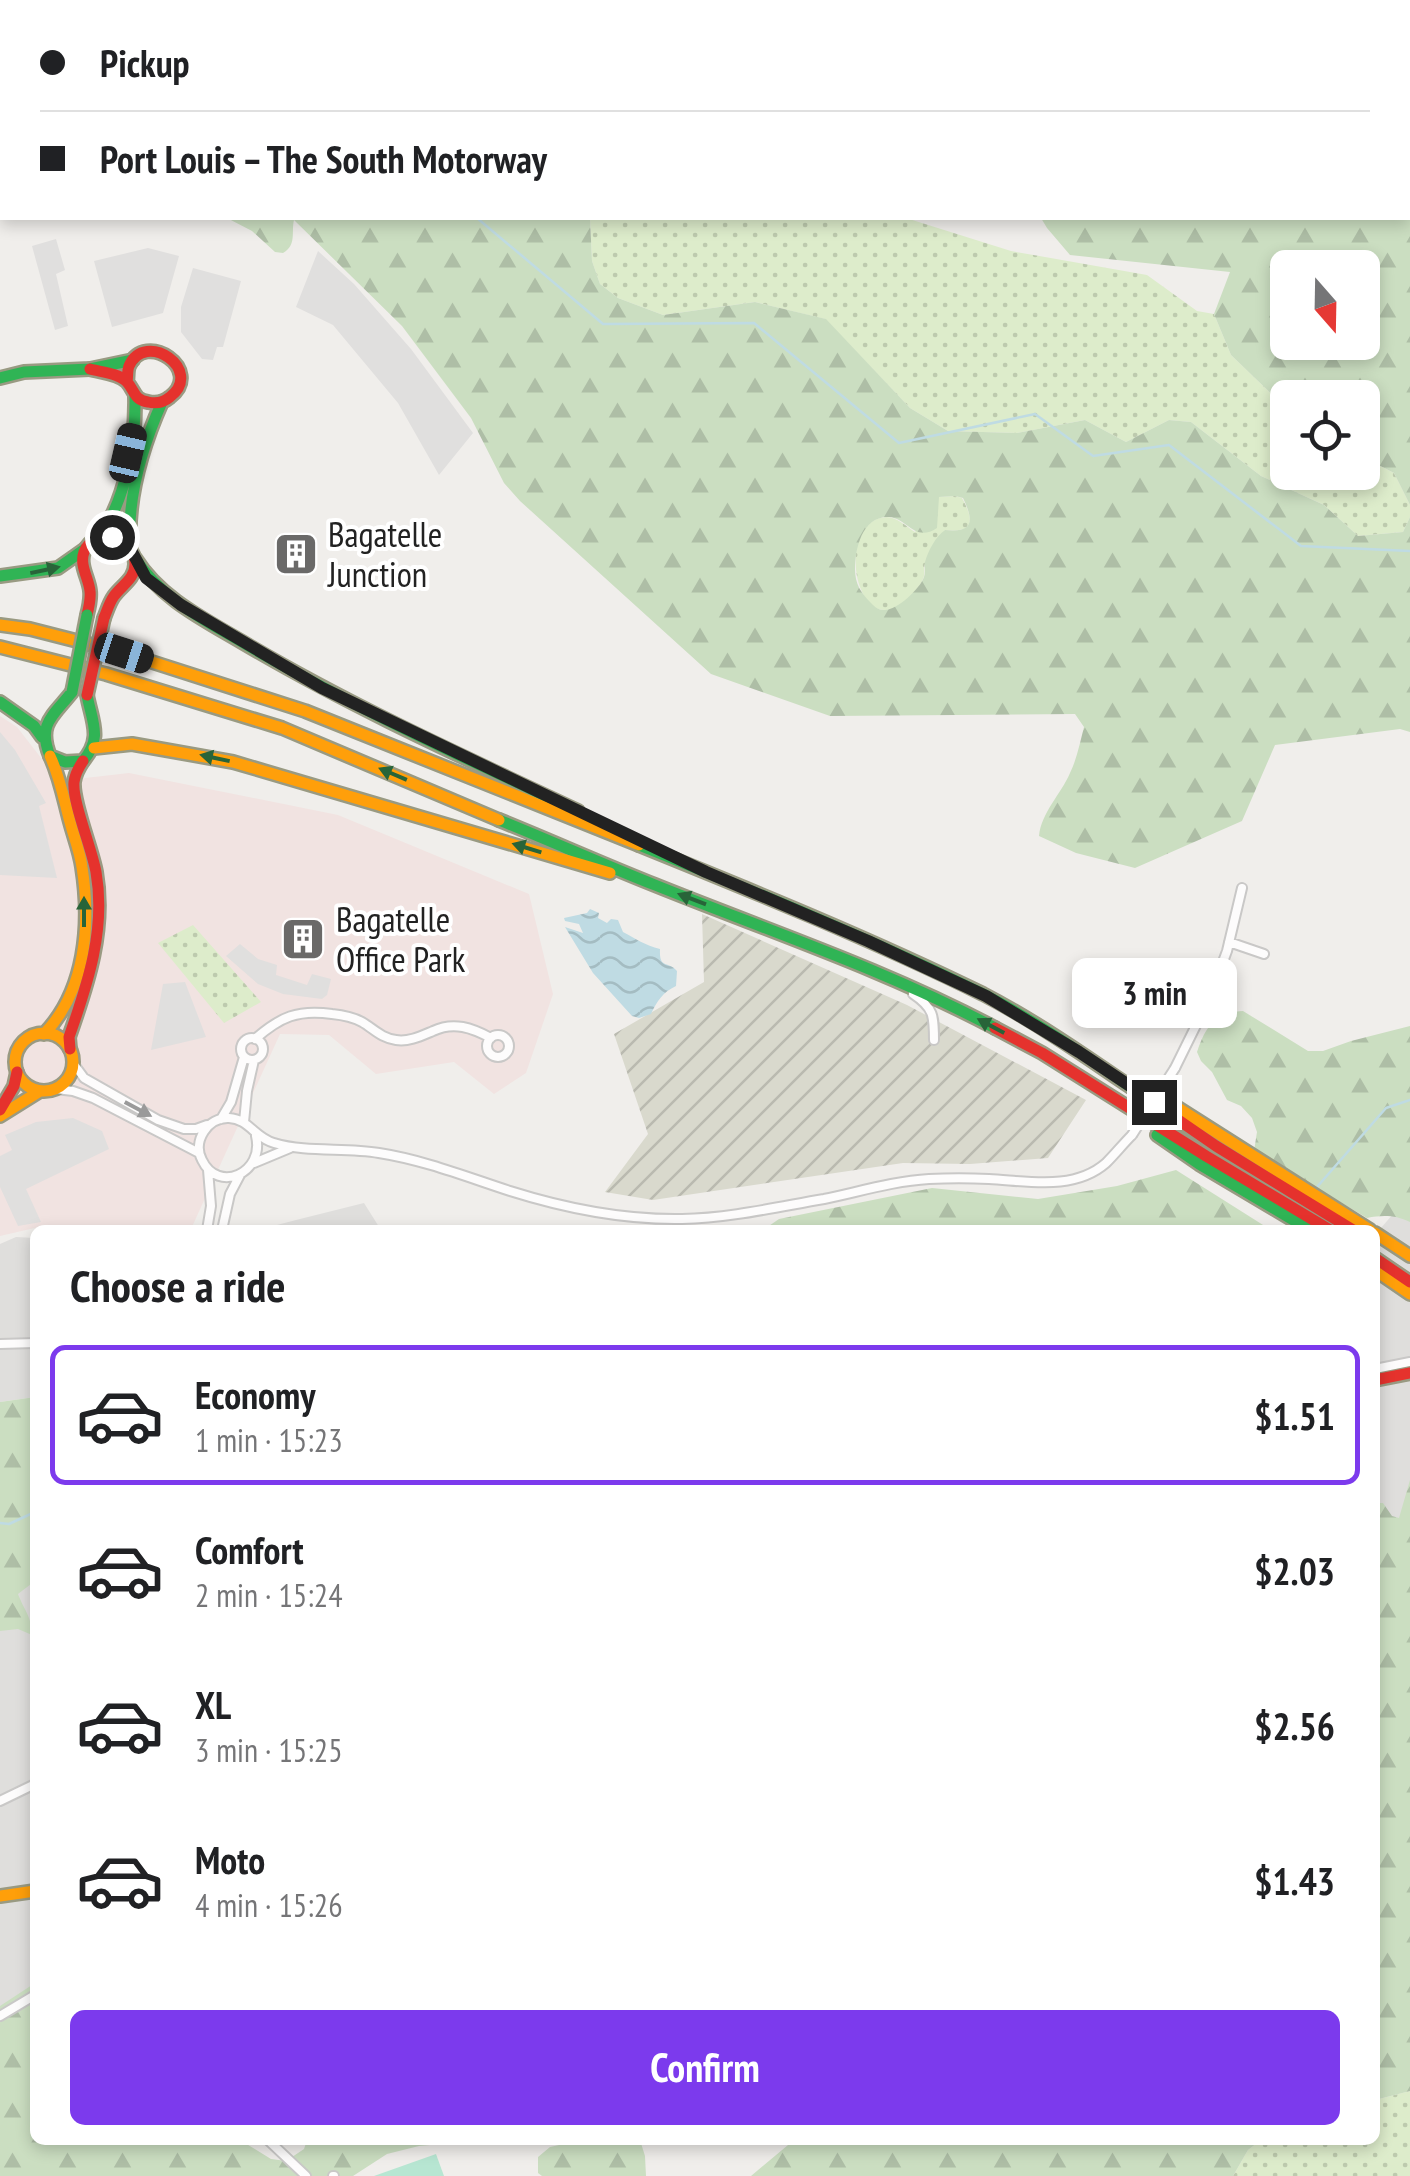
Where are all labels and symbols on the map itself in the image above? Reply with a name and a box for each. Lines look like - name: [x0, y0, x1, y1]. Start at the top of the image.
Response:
- north arrow: [1270, 250, 1380, 360]
- car: [107, 420, 149, 486]
- place label: Bagatelle Junction: [327, 511, 442, 597]
- route start: [90, 515, 135, 560]
- building icon: Bagatelle Junction: [273, 531, 319, 577]
- one-way arrow: [30, 561, 61, 577]
- car: [91, 629, 157, 677]
- one-way arrow: [199, 750, 230, 766]
- one-way arrow: [378, 766, 407, 782]
- one-way arrow: [511, 840, 541, 855]
- one-way arrow: [677, 891, 707, 907]
- one-way arrow: [76, 896, 92, 928]
- place label: Bagatelle Office Park: [336, 896, 466, 982]
- building icon: Bagatelle Office Park: [280, 916, 326, 962]
- callout: 3 min: [1072, 957, 1236, 1027]
- one-way arrow: [977, 1018, 1006, 1035]
- route end: [1132, 1080, 1177, 1125]
- one-way arrow: [123, 1100, 152, 1117]

